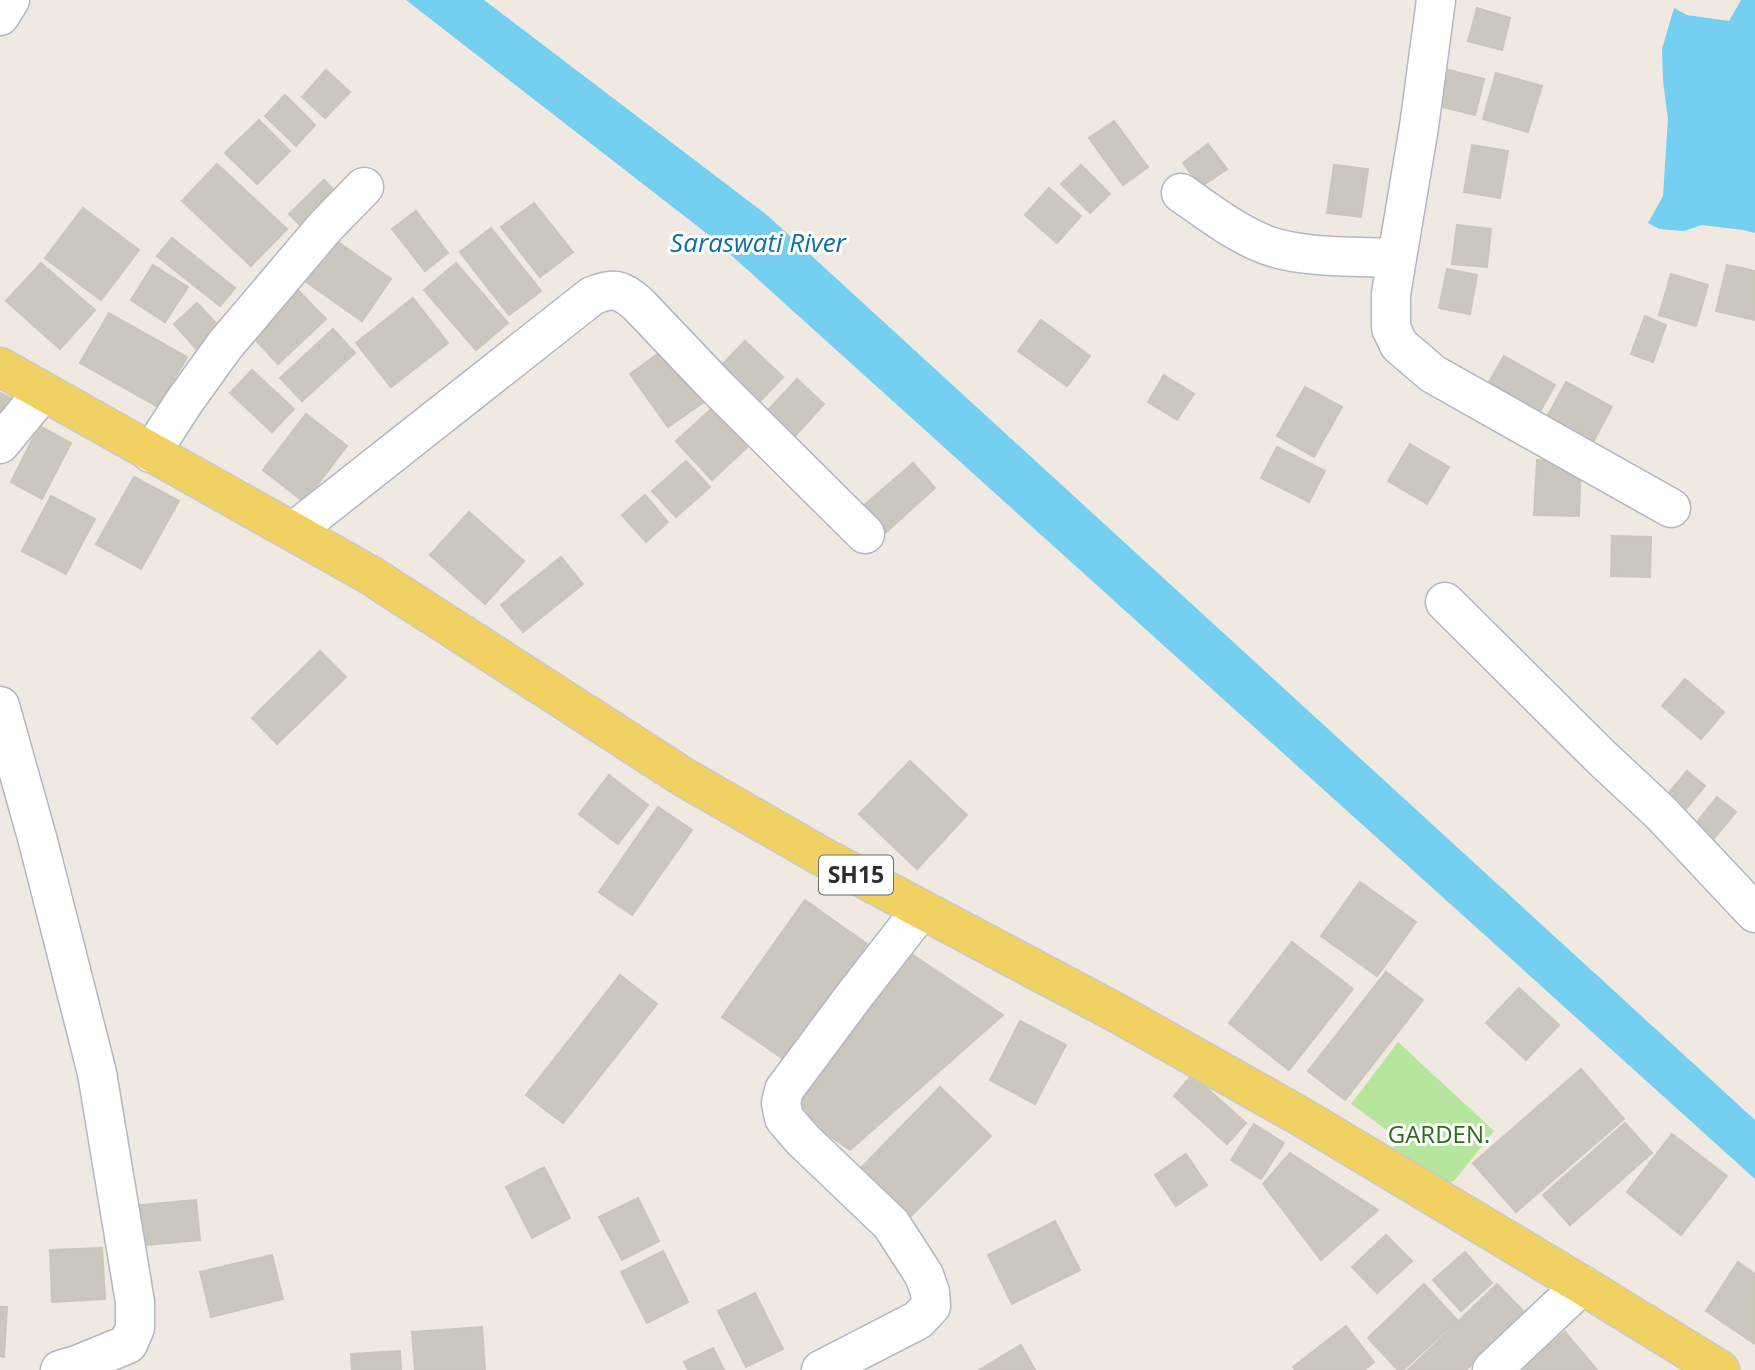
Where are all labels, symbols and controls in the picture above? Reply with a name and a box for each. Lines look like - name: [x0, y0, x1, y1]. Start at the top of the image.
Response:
- water label: Saraswati River: [670, 224, 848, 260]
- road number: SH15: [819, 856, 893, 894]
- park label: GARDEN.: [1388, 1117, 1490, 1150]

